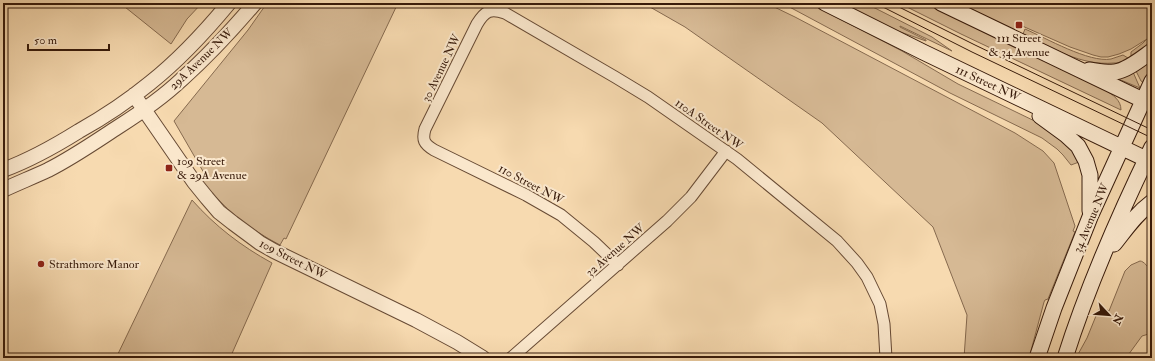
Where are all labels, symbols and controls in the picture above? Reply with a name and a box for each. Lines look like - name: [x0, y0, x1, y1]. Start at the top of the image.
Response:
- marker: 111 Street & 34 Avenue: [1014, 20, 1024, 30]
- street label: 29A Avenue NW: [166, 25, 237, 93]
- scale bar: [28, 26, 109, 52]
- street label: 30 Avenue NW: [419, 31, 465, 105]
- place label: 111 Street & 34 Avenue: [989, 31, 1049, 60]
- text: 50 m: [34, 33, 58, 48]
- street label: 111 Street NW: [953, 62, 1023, 105]
- street label: 110A Street NW: [672, 96, 746, 154]
- place label: 109 Street & 29A Avenue: [177, 154, 247, 183]
- street label: 110 Street NW: [496, 161, 567, 208]
- marker: 109 Street & 29A Avenue: [164, 163, 174, 173]
- street label: 34 Avenue NW: [1070, 181, 1113, 255]
- street label: 32 Avenue NW: [583, 220, 649, 280]
- street label: 109 Street NW: [257, 236, 330, 283]
- place label: Strathmore Manor: [49, 257, 140, 272]
- marker: Strathmore Manor: [36, 259, 46, 269]
- north arrow: [1089, 295, 1129, 335]
- text: N: [1109, 311, 1126, 327]

